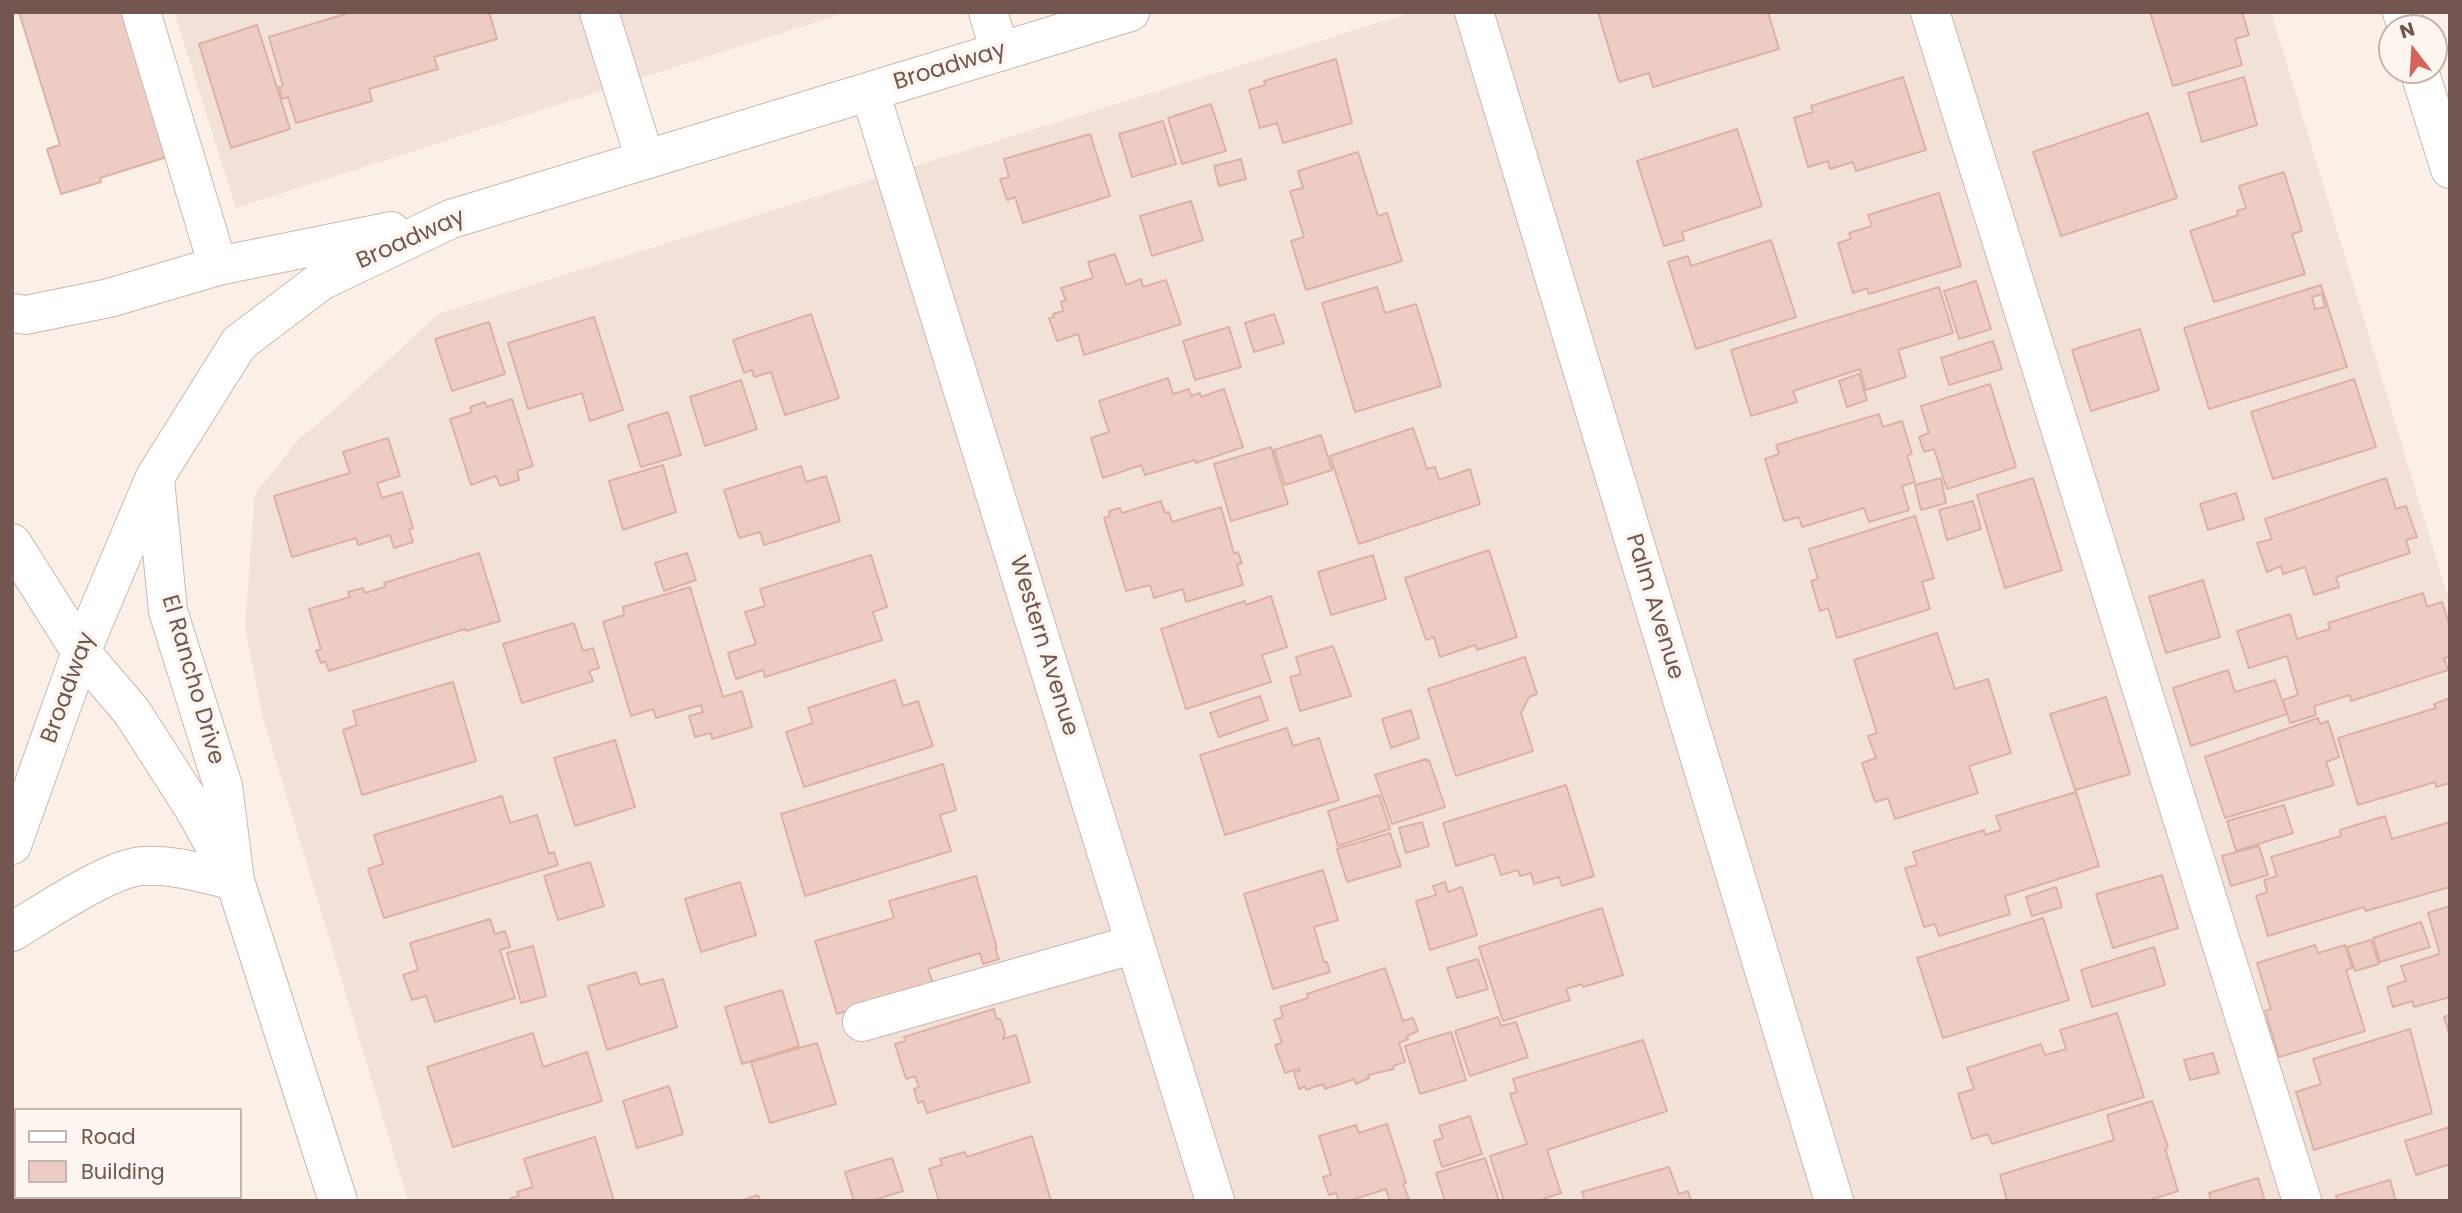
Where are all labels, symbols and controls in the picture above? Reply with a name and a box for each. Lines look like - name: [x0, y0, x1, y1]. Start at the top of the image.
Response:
- north arrow: [2378, 14, 2448, 84]
- text: N: [2397, 15, 2418, 45]
- street label: Broadway: [891, 37, 1009, 97]
- street label: Broadway: [352, 204, 470, 276]
- street label: Palm Avenue: [1619, 531, 1689, 683]
- street label: Western Avenue: [1002, 552, 1084, 740]
- street label: El Rancho Drive: [155, 592, 229, 768]
- street label: Broadway: [36, 629, 102, 747]
- legend: [14, 1108, 242, 1199]
- text: Road: [81, 1122, 136, 1151]
- text: Building: [81, 1157, 165, 1186]

